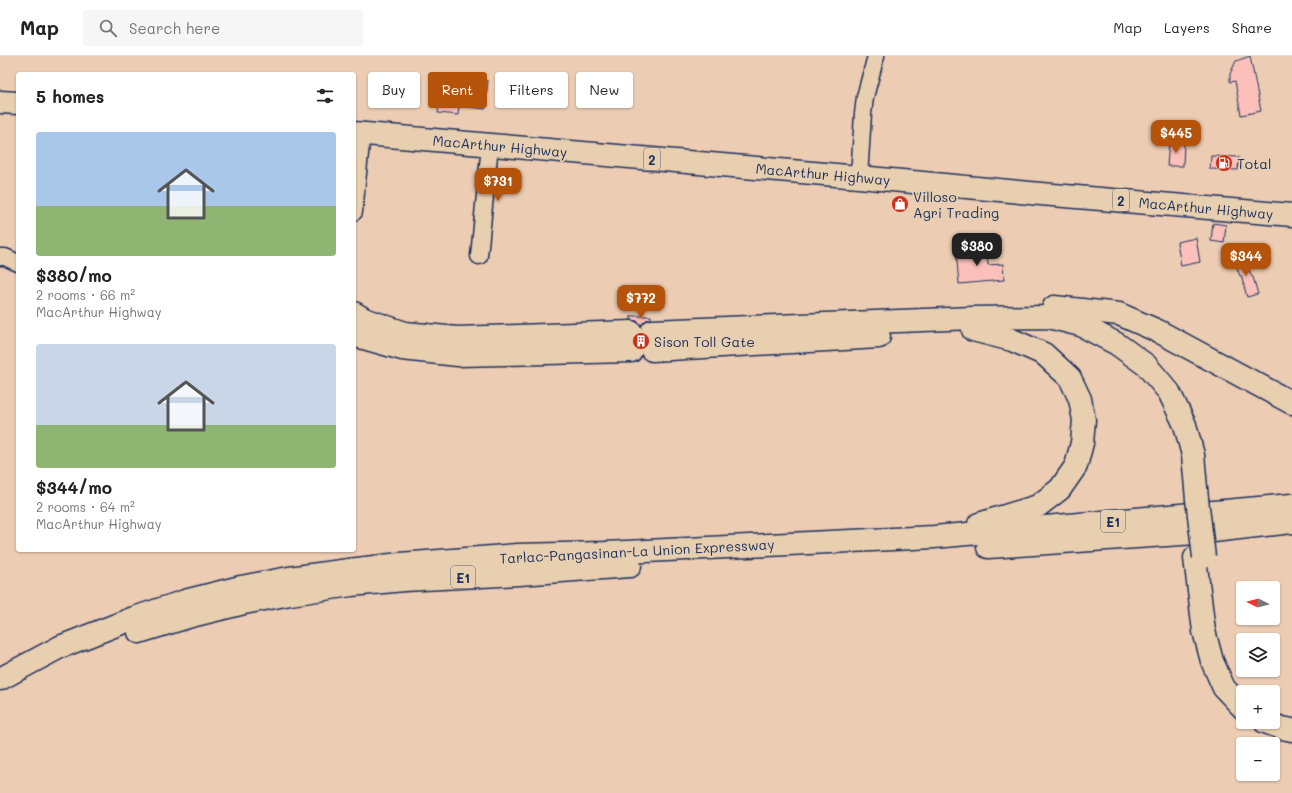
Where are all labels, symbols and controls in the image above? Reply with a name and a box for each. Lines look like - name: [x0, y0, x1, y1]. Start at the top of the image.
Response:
- search box: [83, 10, 363, 46]
- text: Map: [20, 15, 59, 40]
- icon: search: [97, 17, 119, 39]
- text: Search here: [129, 18, 220, 38]
- text: Map: [1113, 18, 1142, 37]
- text: Layers: [1164, 18, 1210, 37]
- text: Share: [1232, 18, 1272, 37]
- chip: Buy: [368, 72, 420, 108]
- chip: Rent: [428, 72, 487, 108]
- chip: Filters: [495, 72, 568, 108]
- chip: New: [576, 72, 633, 108]
- text: 5 homes: [36, 85, 104, 107]
- icon: filters: [314, 85, 336, 107]
- pin: $445: [1152, 120, 1200, 154]
- text: $445: [1160, 124, 1192, 141]
- street label: MacArthur Highway: [432, 131, 568, 161]
- road number: 2: [644, 148, 660, 170]
- fuel station icon: Total: [1214, 153, 1234, 173]
- place label: Total: [1237, 154, 1272, 173]
- icon: home: [150, 158, 222, 230]
- street label: MacArthur Highway: [755, 159, 891, 189]
- pin: $731: [474, 168, 522, 202]
- text: $731: [484, 172, 512, 189]
- place label: Villoso Agri Trading: [913, 187, 999, 222]
- road number: 2: [1113, 189, 1129, 211]
- street label: MacArthur Highway: [1138, 193, 1274, 223]
- shop icon: Villoso Agri Trading: [890, 194, 910, 214]
- pin: $380: [953, 233, 1001, 267]
- text: $380: [961, 237, 993, 254]
- pin: $344: [1222, 243, 1270, 277]
- text: $344: [1230, 247, 1262, 264]
- text: $380/mo: [36, 264, 112, 286]
- pin: $772: [617, 285, 665, 319]
- text: 2 rooms · 66 m²: [36, 286, 135, 303]
- text: $772: [626, 289, 656, 306]
- text: MacArthur Highway: [36, 303, 162, 320]
- building icon: Sison Toll Gate: [631, 331, 651, 351]
- place label: Sison Toll Gate: [654, 332, 755, 351]
- icon: home: [150, 370, 222, 442]
- text: $344/mo: [36, 476, 112, 498]
- text: 2 rooms · 64 m²: [36, 498, 135, 515]
- road number: E1: [1101, 510, 1125, 532]
- text: MacArthur Highway: [36, 515, 162, 532]
- street label: Tarlac-Pangasinan-La Union Expressway: [499, 534, 775, 568]
- road number: E1: [451, 566, 475, 588]
- north arrow: [1236, 581, 1280, 625]
- map controls: [1236, 581, 1280, 781]
- button: layers: [1236, 633, 1280, 677]
- button: +: [1236, 685, 1280, 729]
- button: −: [1236, 737, 1280, 781]

